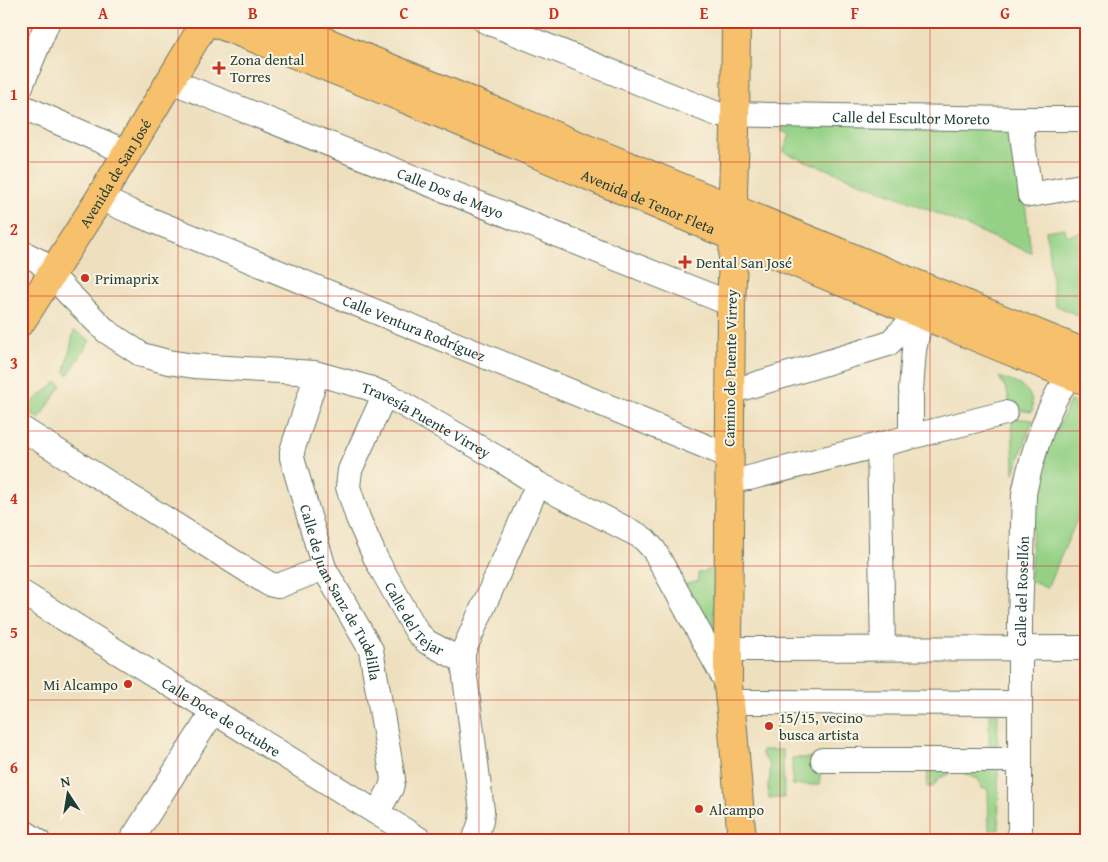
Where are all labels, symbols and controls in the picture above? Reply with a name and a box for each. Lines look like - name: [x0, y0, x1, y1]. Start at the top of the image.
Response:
- text: A: [98, 1, 109, 25]
- text: B: [248, 1, 258, 25]
- text: C: [399, 1, 409, 25]
- text: D: [549, 1, 559, 25]
- text: E: [700, 1, 709, 25]
- text: F: [851, 1, 859, 25]
- text: G: [1000, 1, 1010, 25]
- place label: Zona dental Torres: [230, 49, 305, 87]
- marker: Zona dental Torres: [212, 61, 226, 75]
- text: 1: [10, 82, 18, 106]
- street label: Calle del Escultor Moreto: [832, 105, 990, 129]
- street label: Avenida de San José: [74, 115, 156, 231]
- street label: Calle Dos de Mayo: [394, 162, 507, 223]
- street label: Avenida de Tenor Fleta: [578, 163, 719, 239]
- text: 2: [10, 217, 18, 241]
- place label: Dental San José: [696, 252, 792, 273]
- marker: Dental San José: [678, 255, 692, 269]
- place label: Primaprix: [95, 268, 159, 289]
- marker: Primaprix: [79, 272, 91, 284]
- street label: Calle Ventura Rodríguez: [340, 289, 489, 366]
- street label: Camino de Puente Virrey: [718, 289, 742, 447]
- text: 3: [10, 351, 18, 375]
- street label: Travesía Puente Virrey: [360, 376, 495, 463]
- text: 4: [10, 486, 18, 510]
- street label: Calle de Juan Sanz de Tudelilla: [296, 502, 386, 682]
- street label: Calle del Rosellón: [1009, 535, 1033, 646]
- street label: Calle del Tejar: [380, 578, 448, 660]
- text: 5: [10, 620, 18, 644]
- street label: Calle Doce de Octubre: [158, 672, 285, 761]
- place label: Mi Alcampo: [43, 674, 118, 695]
- marker: Mi Alcampo: [122, 678, 134, 690]
- place label: 15/15, vecino busca artista: [779, 707, 863, 745]
- marker: 15/15, vecino busca artista: [763, 720, 775, 732]
- text: 6: [10, 755, 18, 779]
- north arrow: [42, 770, 92, 820]
- text: N: [59, 770, 73, 792]
- place label: Alcampo: [709, 799, 764, 820]
- marker: Alcampo: [693, 803, 705, 815]

